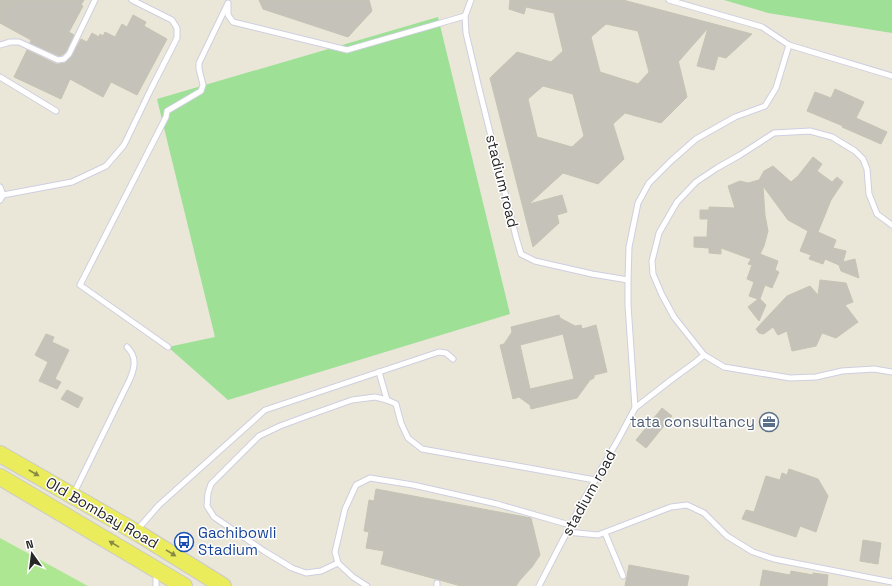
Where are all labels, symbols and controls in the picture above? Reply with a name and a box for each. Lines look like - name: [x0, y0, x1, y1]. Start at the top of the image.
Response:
- street label: stadium road: [482, 132, 523, 229]
- office icon: tata consultancy: [758, 411, 780, 433]
- place label: tata consultancy: [630, 412, 755, 431]
- street label: stadium road: [557, 447, 620, 539]
- one-way arrow: [28, 470, 40, 477]
- street label: Old Bombay Road: [42, 473, 162, 553]
- place label: Gachibowli Stadium: [198, 523, 276, 559]
- bus stop icon: Gachibowli Stadium: [173, 531, 195, 553]
- north arrow: [12, 534, 52, 574]
- text: N: [24, 537, 35, 552]
- one-way arrow: [108, 541, 120, 548]
- one-way arrow: [166, 549, 176, 557]

